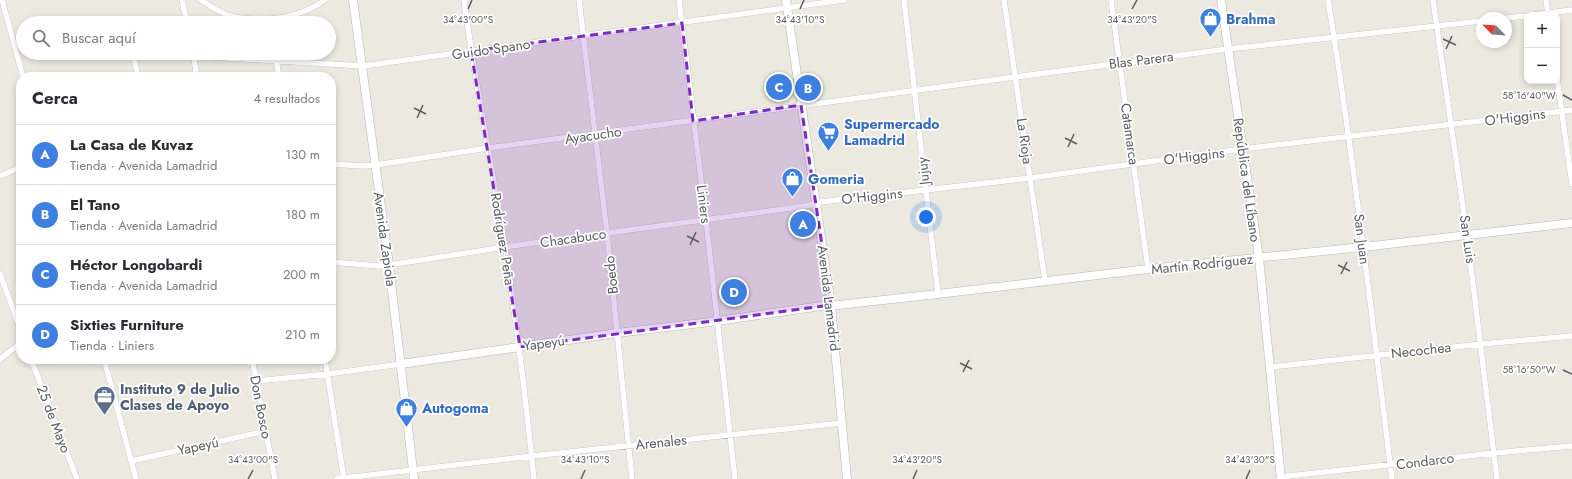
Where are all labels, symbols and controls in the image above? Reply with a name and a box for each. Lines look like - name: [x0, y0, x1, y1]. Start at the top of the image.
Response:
- shop icon: Brahma: [1197, 6, 1223, 39]
- place label: Brahma: [1226, 9, 1276, 29]
- text: 34°43'00"S: [443, 12, 494, 27]
- text: 34°43'10"S: [776, 12, 825, 27]
- text: 34°43'20"S: [1107, 12, 1158, 27]
- north arrow: [1476, 12, 1512, 48]
- map controls: [1524, 12, 1560, 84]
- button: +: [1524, 12, 1560, 48]
- search box: [16, 16, 336, 60]
- icon: search: [30, 27, 52, 49]
- text: Buscar aquí: [62, 27, 136, 49]
- street label: Guido Spano: [450, 34, 532, 64]
- street label: Blas Parera: [1108, 46, 1174, 74]
- button: −: [1524, 48, 1560, 84]
- pin: C: [766, 72, 792, 102]
- pin: B: [795, 73, 821, 103]
- text: Cerca: [32, 86, 78, 110]
- text: 58°16'40"W: [1502, 88, 1556, 103]
- text: 4 resultados: [253, 89, 320, 108]
- street label: Catamarca: [1116, 102, 1144, 166]
- street label: O'Higgins: [1483, 103, 1547, 131]
- place label: Supermercado Lamadrid: [844, 114, 940, 150]
- street label: La Rioja: [1012, 117, 1038, 165]
- street label: República del Líbano: [1228, 117, 1266, 244]
- supermarket icon: Supermercado Lamadrid: [816, 119, 842, 152]
- street label: Ayacucho: [563, 121, 623, 149]
- text: La Casa de Kuvaz: [70, 134, 193, 156]
- street label: O'Higgins: [1162, 142, 1226, 170]
- text: A: [40, 145, 50, 164]
- text: 130 m: [285, 145, 320, 164]
- street label: Jujuy: [912, 155, 935, 188]
- text: Tienda · Avenida Lamadrid: [70, 156, 217, 175]
- shop icon: Gomeria: [779, 166, 805, 199]
- place label: Gomeria: [808, 169, 864, 189]
- street label: O'Higgins: [840, 183, 904, 209]
- street label: Liniers: [692, 184, 716, 225]
- street label: Avenida Zapiola: [368, 190, 402, 288]
- street label: Rodríguez Peña: [486, 191, 520, 287]
- text: El Tano: [70, 194, 120, 216]
- text: B: [41, 205, 49, 224]
- text: 180 m: [285, 205, 320, 224]
- your location: [916, 207, 936, 227]
- pin: A: [790, 209, 816, 239]
- street label: San Juan: [1349, 213, 1375, 265]
- street label: San Luis: [1455, 214, 1481, 265]
- text: Tienda · Avenida Lamadrid: [70, 216, 217, 235]
- street label: Chacabuco: [539, 223, 608, 253]
- street label: Avenida Lamadrid: [813, 244, 845, 352]
- street label: Martín Rodríguez: [1150, 249, 1254, 279]
- text: Héctor Longobardi: [70, 254, 202, 276]
- street label: Boedo: [599, 255, 623, 295]
- text: C: [40, 265, 50, 284]
- text: 200 m: [283, 265, 320, 284]
- text: Tienda · Avenida Lamadrid: [70, 276, 217, 295]
- pin: D: [721, 277, 747, 307]
- text: Sixties Furniture: [70, 314, 184, 336]
- text: D: [40, 325, 50, 344]
- text: 210 m: [285, 325, 320, 344]
- street label: Yapeyú: [522, 330, 566, 356]
- text: Tienda · Liniers: [70, 336, 154, 355]
- street label: Necochea: [1390, 337, 1452, 363]
- text: 58°16'50"W: [1502, 362, 1556, 377]
- street label: Don Bosco: [245, 374, 277, 441]
- place label: Instituto 9 de Julio Clases de Apoyo: [120, 379, 240, 415]
- street label: 25 de Mayo: [32, 382, 76, 456]
- office icon: Instituto 9 de Julio Clases de Apoyo: [92, 384, 118, 417]
- shop icon: Autogoma: [393, 395, 419, 428]
- place label: Autogoma: [421, 398, 489, 418]
- street label: Arenales: [634, 429, 688, 455]
- street label: Yapeyú: [176, 432, 220, 460]
- street label: Condarco: [1395, 447, 1455, 474]
- text: 34°43'00"S: [228, 452, 279, 467]
- text: 34°43'10"S: [561, 452, 610, 467]
- text: 34°43'20"S: [892, 452, 943, 467]
- text: 34°43'30"S: [1225, 452, 1275, 467]

